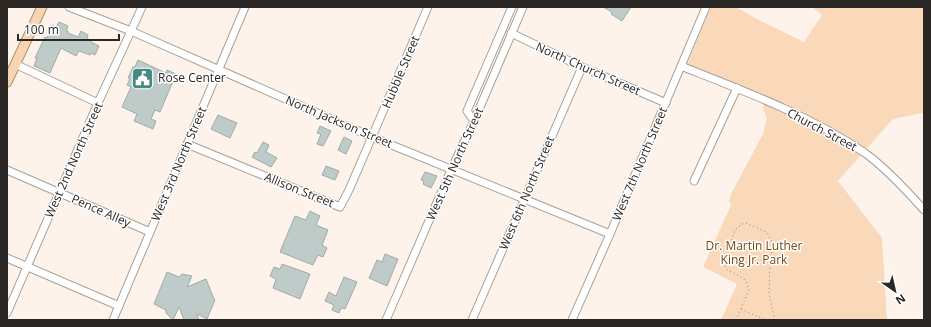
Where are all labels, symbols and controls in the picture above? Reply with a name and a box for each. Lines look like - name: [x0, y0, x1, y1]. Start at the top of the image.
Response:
- scale bar: [18, 16, 119, 42]
- text: 100 m: [24, 21, 59, 38]
- street label: Hubble Street: [378, 33, 423, 111]
- street label: North Church Street: [533, 38, 643, 99]
- public building icon: Rose Center: [129, 65, 155, 91]
- place label: Rose Center: [158, 69, 226, 86]
- street label: North Jackson Street: [283, 91, 395, 152]
- street label: West 2nd North Street: [40, 99, 107, 220]
- street label: West 3rd North Street: [147, 104, 210, 224]
- street label: West 7th North Street: [608, 104, 671, 223]
- street label: Church Street: [784, 104, 860, 155]
- street label: West 5th North Street: [422, 105, 487, 223]
- street label: West 6th North Street: [495, 133, 558, 252]
- street label: Allison Street: [262, 168, 336, 211]
- street label: Pence Alley: [69, 190, 134, 232]
- park label: Dr. Martin Luther King Jr. Park: [706, 237, 803, 268]
- north arrow: [875, 271, 915, 311]
- text: N: [893, 291, 909, 308]

